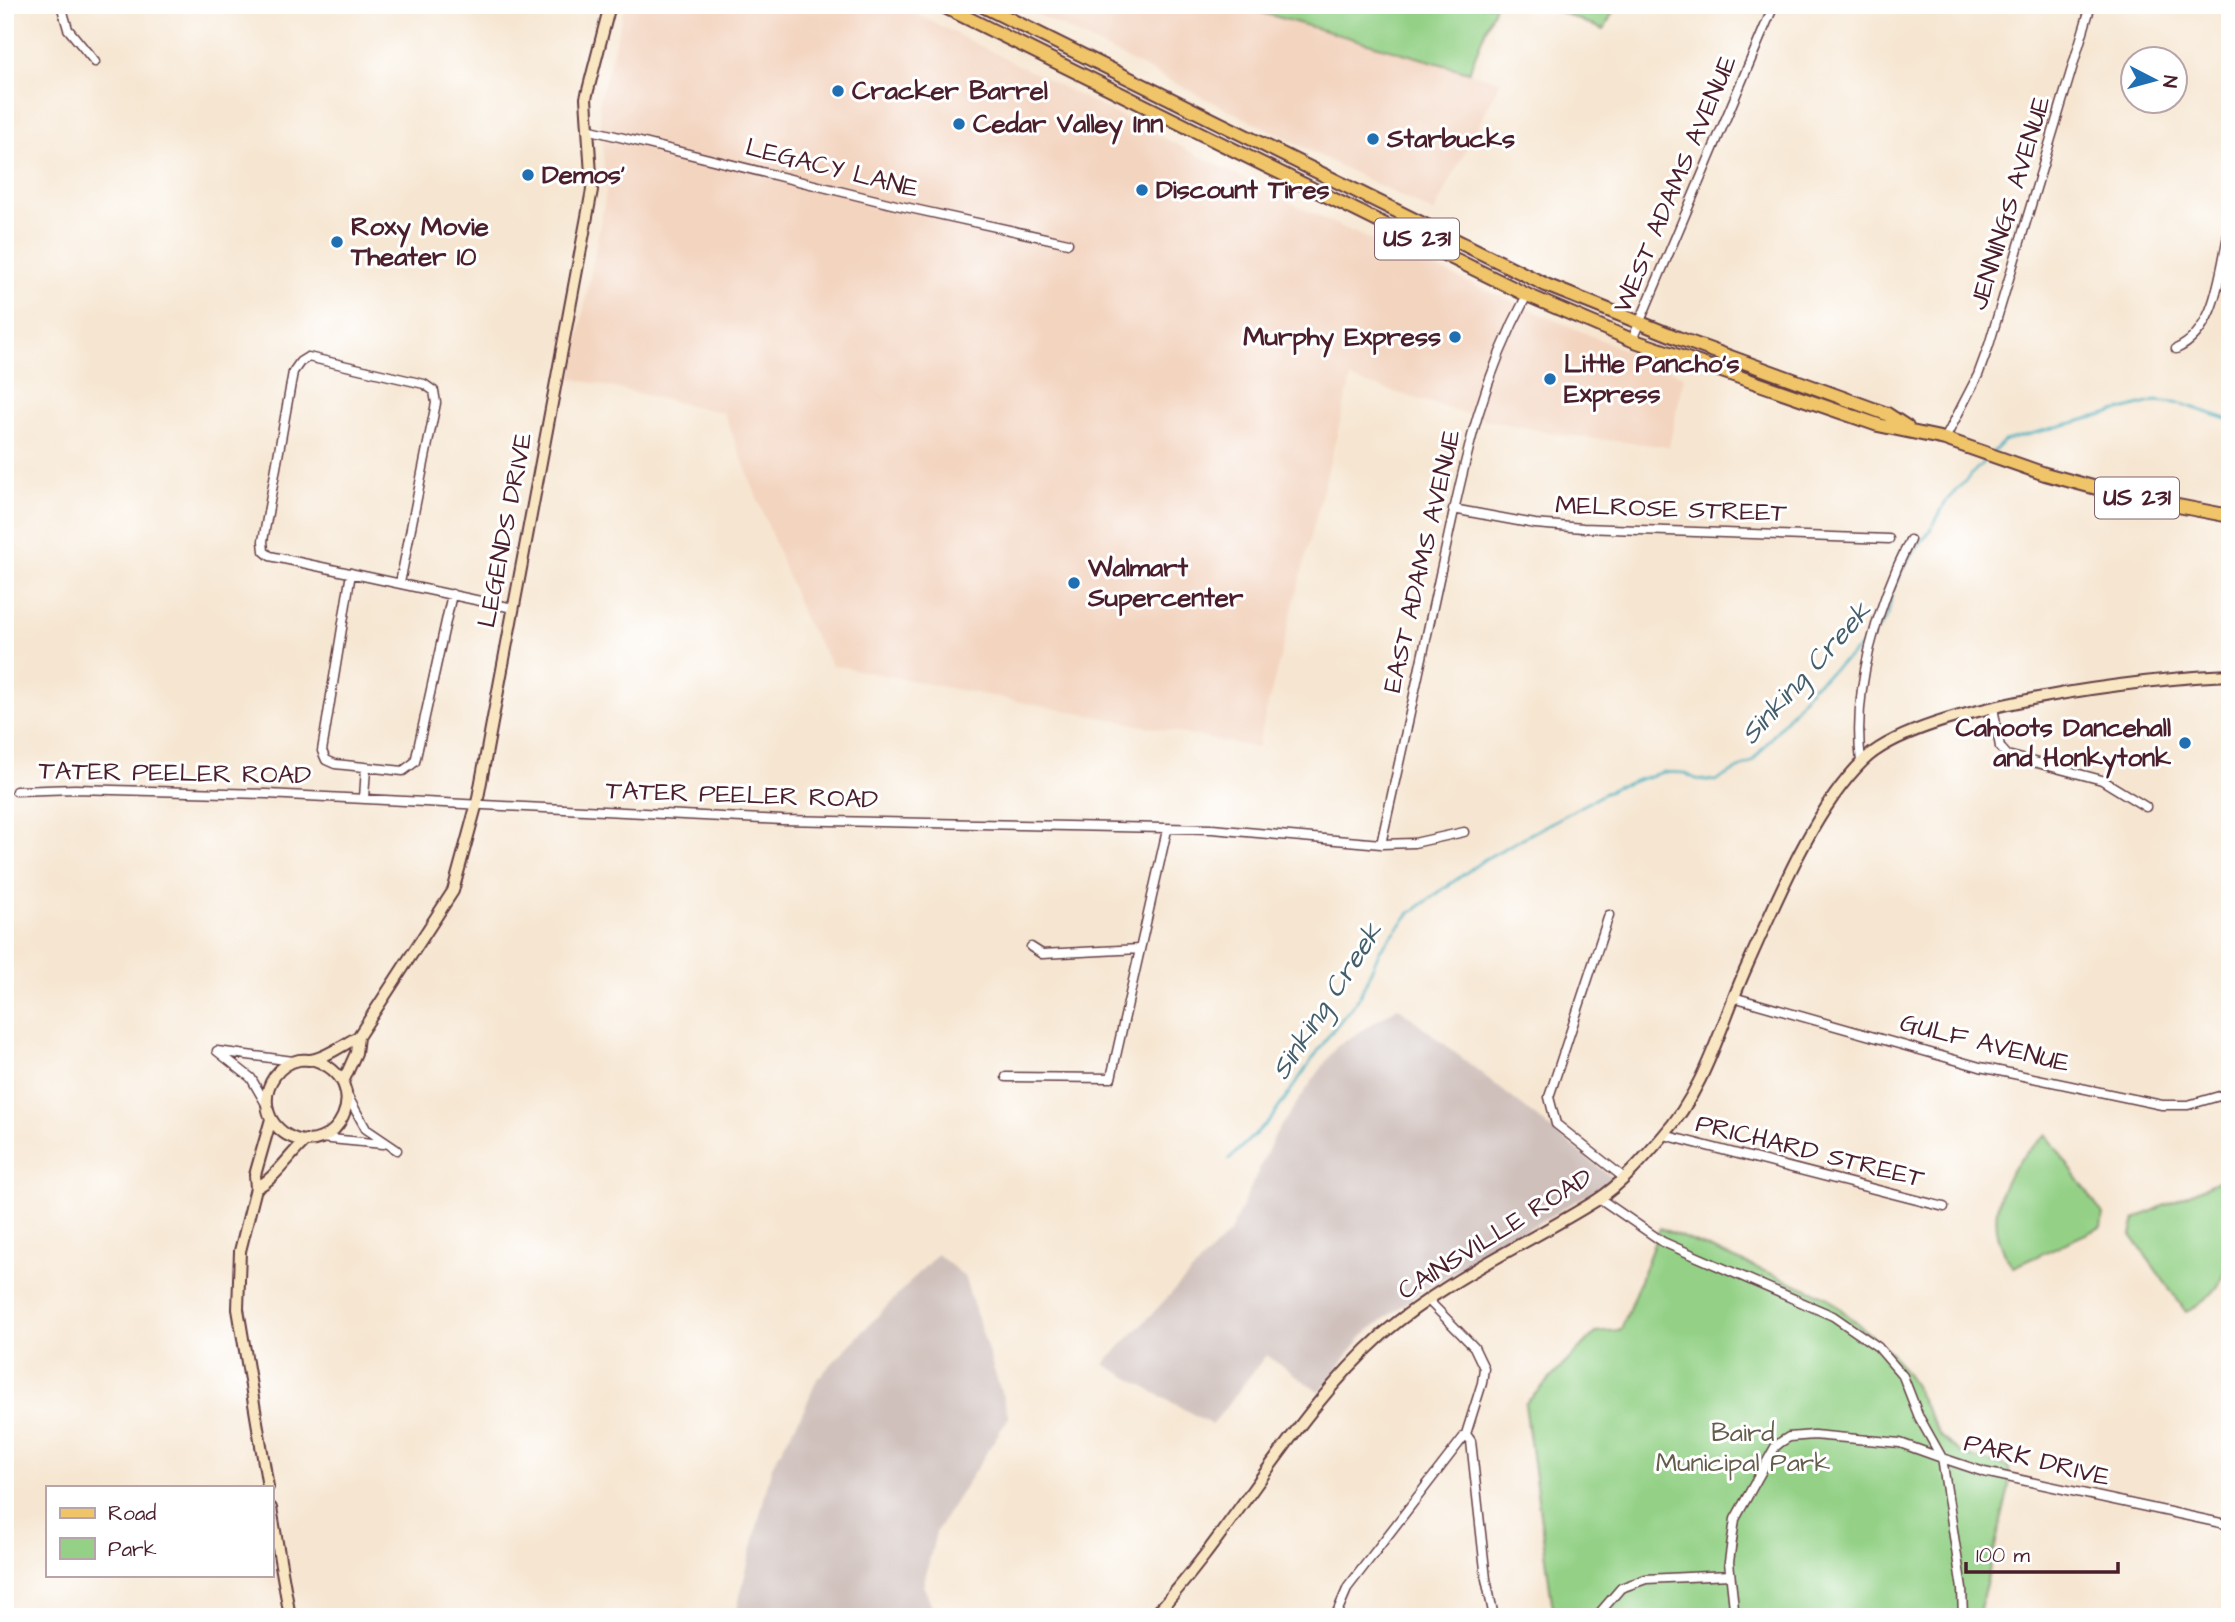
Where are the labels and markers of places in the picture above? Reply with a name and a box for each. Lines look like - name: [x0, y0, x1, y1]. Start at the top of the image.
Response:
- place label: Cracker Barrel: [852, 73, 1048, 109]
- marker: Cracker Barrel: [830, 83, 846, 99]
- place label: Cedar Valley Inn: [973, 106, 1163, 145]
- marker: Cedar Valley Inn: [951, 116, 967, 132]
- place label: Starbucks: [1386, 121, 1515, 157]
- marker: Starbucks: [1365, 131, 1381, 147]
- place label: Demos': [542, 157, 625, 193]
- marker: Demos': [520, 167, 536, 183]
- place label: Discount Tires: [1156, 172, 1330, 208]
- marker: Discount Tires: [1134, 182, 1150, 198]
- place label: Roxy Movie Theater 10: [350, 209, 489, 275]
- marker: Roxy Movie Theater 10: [329, 234, 345, 250]
- place label: Murphy Express: [1243, 319, 1441, 358]
- marker: Murphy Express: [1447, 329, 1463, 345]
- place label: Little Pancho's Express: [1564, 346, 1740, 412]
- marker: Little Pancho's Express: [1542, 371, 1558, 387]
- place label: Walmart Supercenter: [1087, 550, 1244, 616]
- marker: Walmart Supercenter: [1066, 575, 1082, 591]
- place label: Cahoots Dancehall and Honkytonk: [1955, 710, 2172, 779]
- marker: Cahoots Dancehall and Honkytonk: [2177, 735, 2193, 751]

